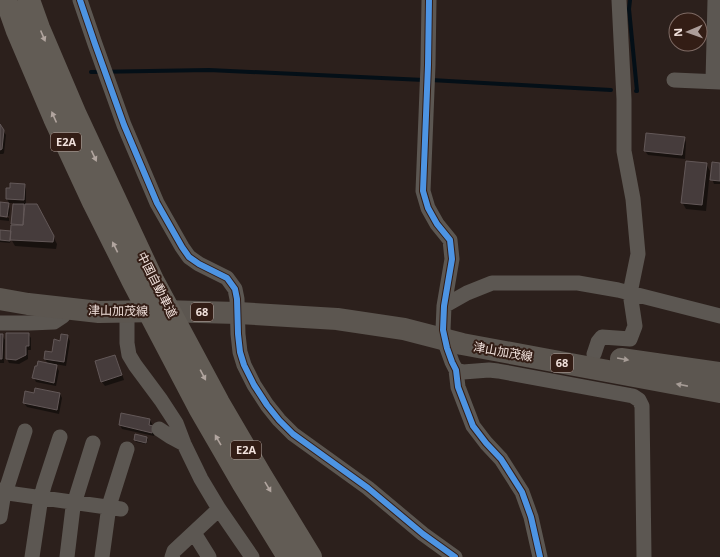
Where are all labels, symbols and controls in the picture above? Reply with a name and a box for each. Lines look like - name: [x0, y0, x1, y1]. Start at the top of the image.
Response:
- north arrow: [668, 12, 708, 52]
- text: N: [670, 28, 685, 37]
- one-way arrow: [40, 31, 46, 43]
- one-way arrow: [51, 111, 57, 122]
- road number: E2A: [51, 133, 81, 151]
- one-way arrow: [91, 150, 97, 161]
- one-way arrow: [112, 241, 118, 252]
- street label: 中国自動車道: [134, 249, 181, 321]
- street label: 津山加茂線: [88, 301, 148, 320]
- road number: 68: [191, 303, 213, 321]
- street label: 津山加茂線: [472, 338, 534, 365]
- road number: 68: [551, 354, 573, 372]
- one-way arrow: [617, 356, 629, 362]
- one-way arrow: [200, 369, 207, 381]
- one-way arrow: [675, 382, 688, 388]
- one-way arrow: [214, 434, 221, 446]
- road number: E2A: [231, 441, 261, 459]
- one-way arrow: [265, 482, 272, 493]

